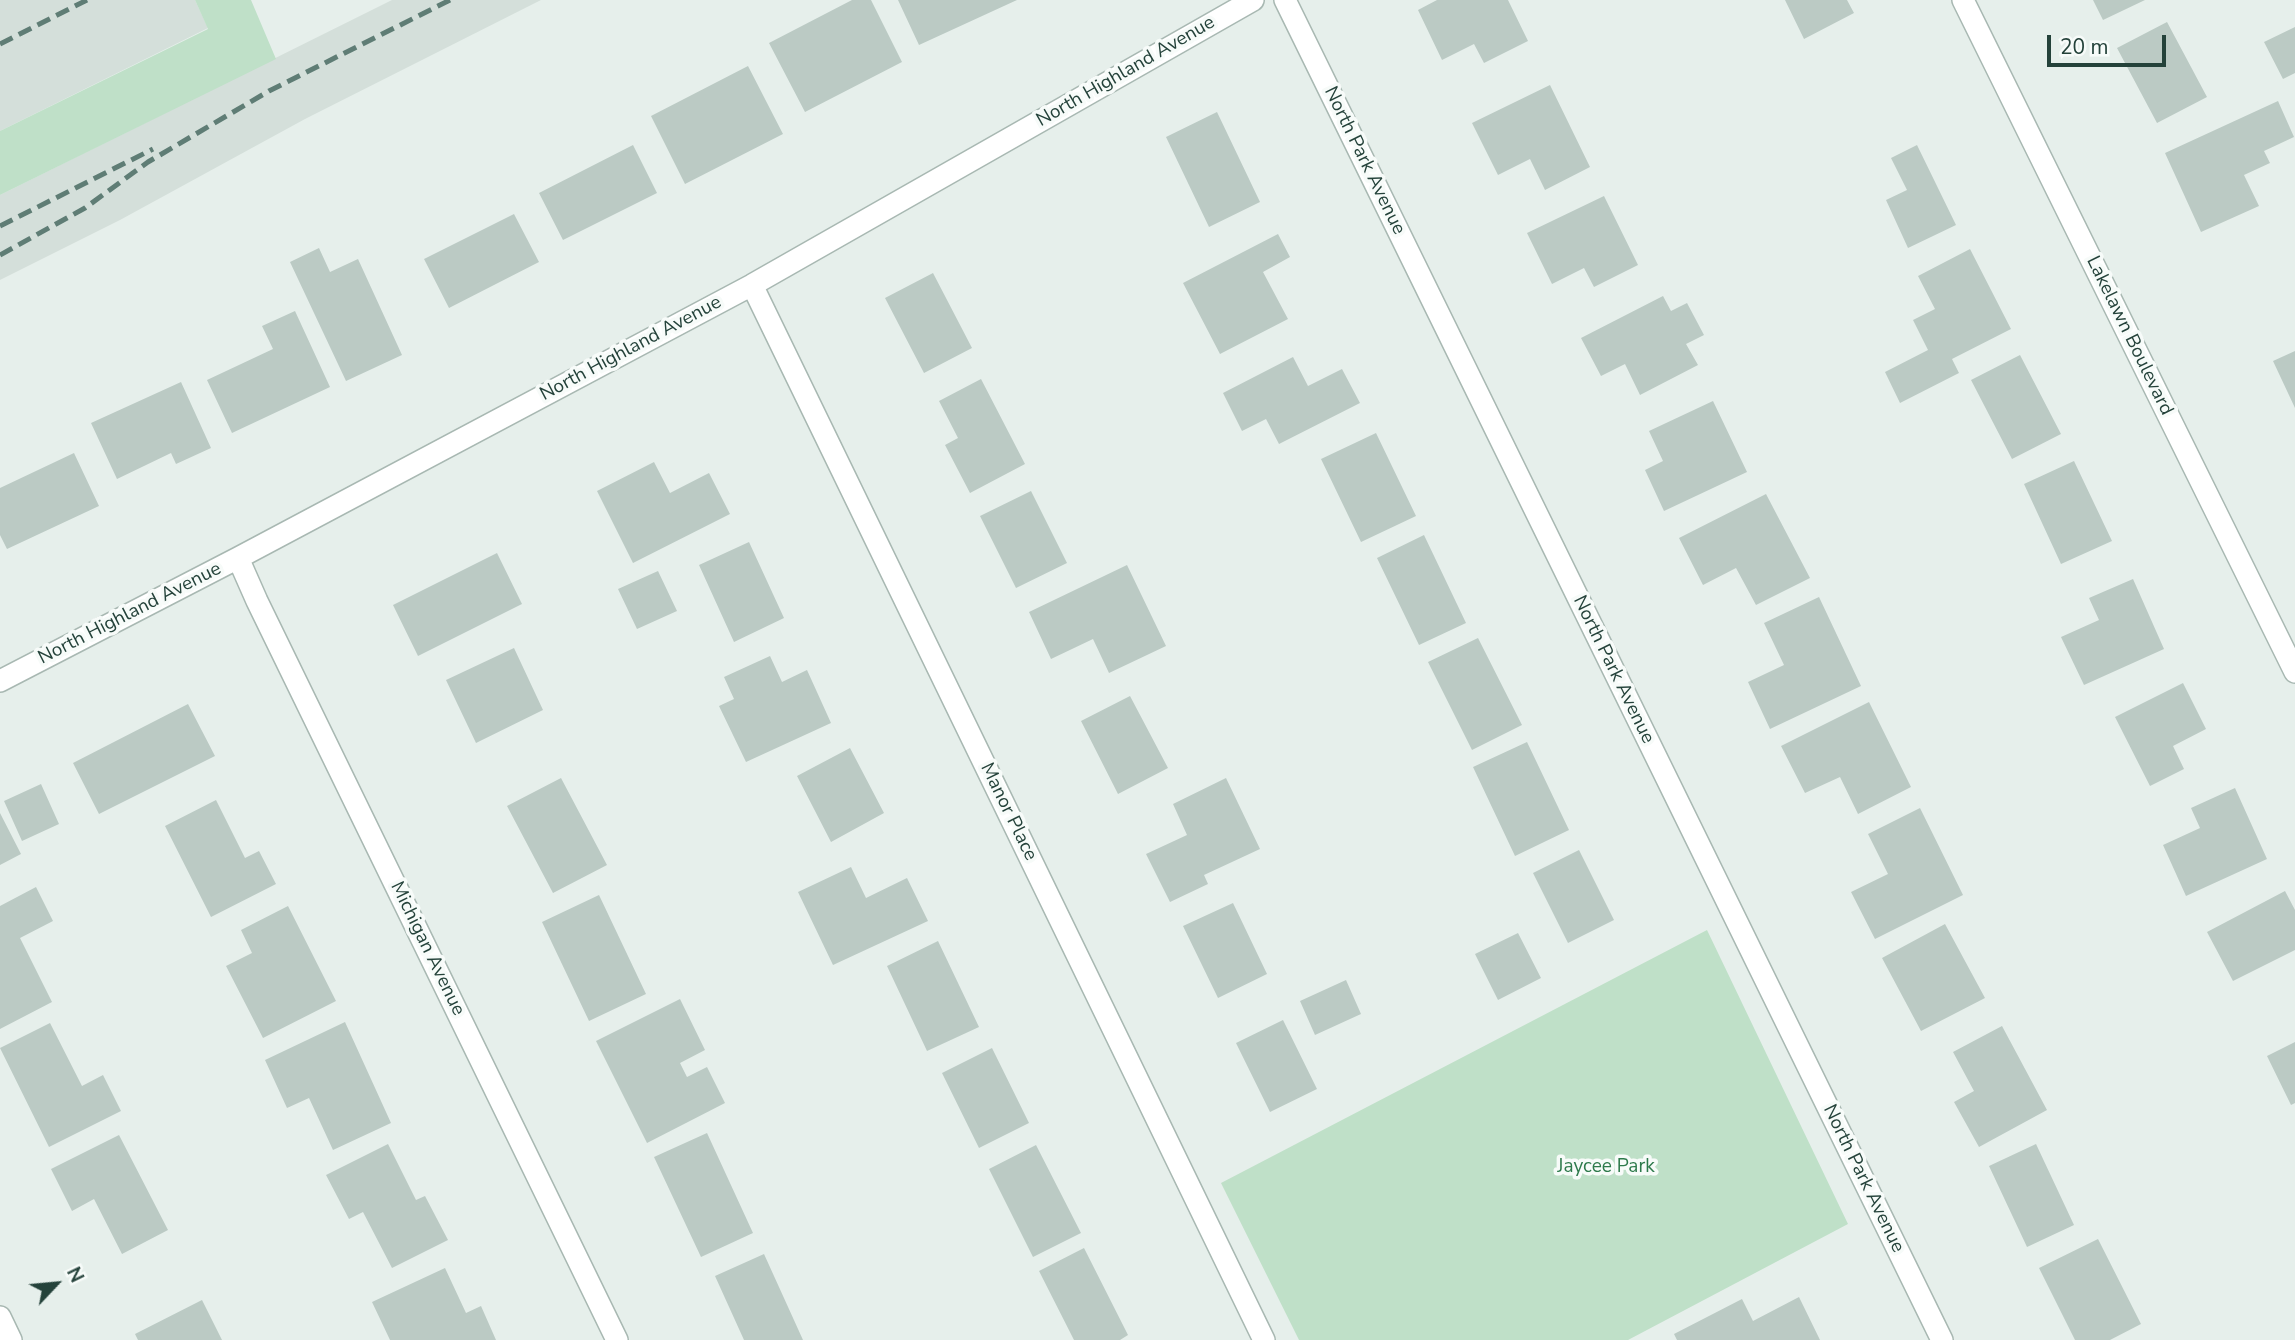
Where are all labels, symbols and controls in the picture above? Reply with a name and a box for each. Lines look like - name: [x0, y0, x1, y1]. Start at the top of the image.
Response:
- street label: North Highland Avenue: [1033, 12, 1219, 132]
- scale bar: [2050, 21, 2169, 65]
- text: 20 m: [2060, 33, 2109, 61]
- street label: North Park Avenue: [1318, 83, 1410, 239]
- street label: Lakelawn Boulevard: [2081, 253, 2177, 419]
- street label: North Highland Avenue: [536, 291, 726, 407]
- street label: North Highland Avenue: [35, 558, 225, 670]
- street label: North Park Avenue: [1567, 592, 1659, 748]
- street label: Manor Place: [975, 759, 1041, 865]
- street label: Michigan Avenue: [385, 878, 469, 1020]
- street label: North Park Avenue: [1817, 1101, 1909, 1257]
- park label: Jaycee Park: [1557, 1156, 1655, 1178]
- north arrow: [21, 1249, 91, 1319]
- text: N: [60, 1263, 90, 1287]

